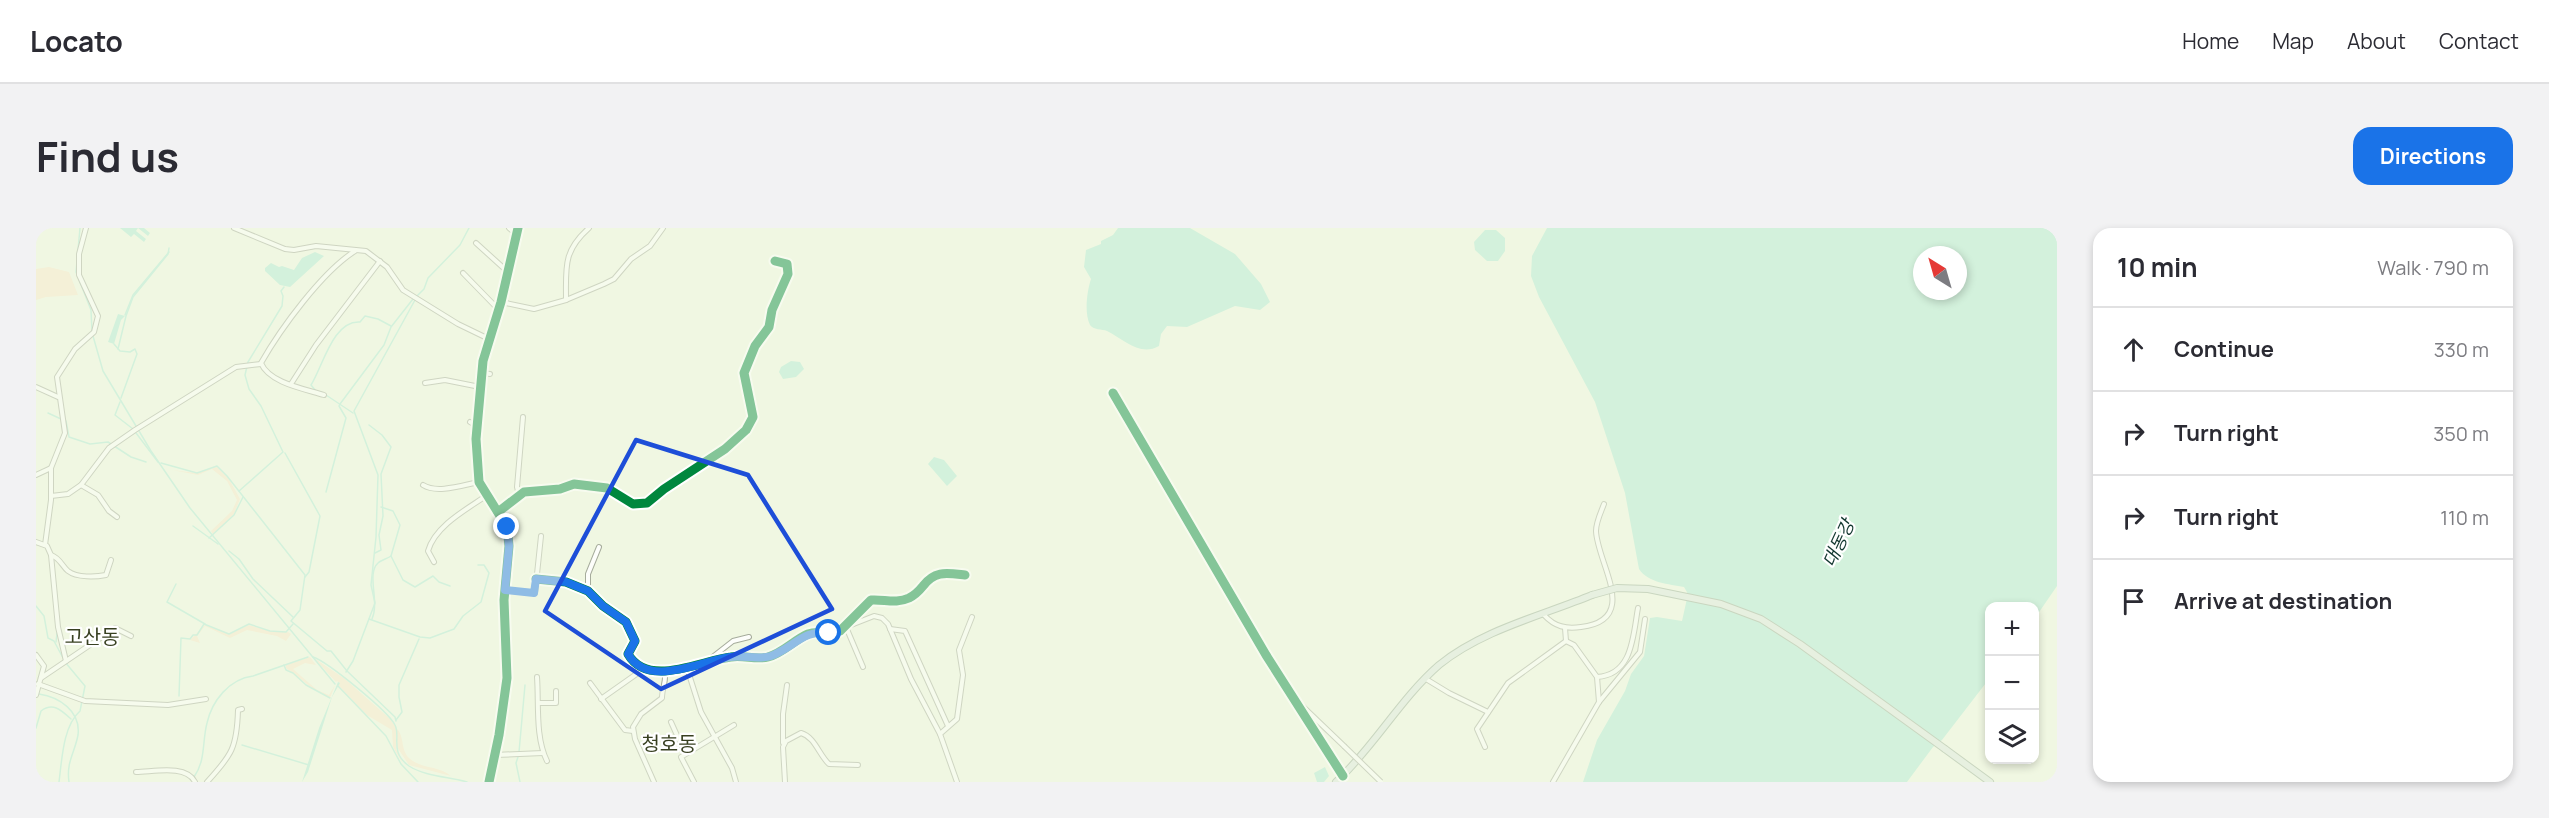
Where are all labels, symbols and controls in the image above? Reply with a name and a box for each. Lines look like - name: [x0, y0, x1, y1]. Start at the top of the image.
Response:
- text: Locato: [30, 22, 123, 60]
- text: Home: [2182, 27, 2239, 55]
- text: Map: [2272, 27, 2314, 55]
- text: About: [2347, 27, 2406, 55]
- text: Contact: [2439, 27, 2519, 55]
- text: Find us: [36, 127, 179, 185]
- button: Directions: [2353, 127, 2513, 185]
- north arrow: [1913, 246, 1967, 300]
- text: 10 min: [2117, 249, 2198, 285]
- text: Walk · 790 m: [2377, 254, 2489, 281]
- icon: ahead: [2117, 333, 2150, 366]
- text: Continue: [2174, 334, 2274, 364]
- text: 330 m: [2434, 336, 2489, 363]
- icon: right: [2117, 417, 2150, 450]
- text: Turn right: [2174, 418, 2279, 448]
- text: 350 m: [2433, 420, 2489, 447]
- icon: right: [2117, 501, 2150, 534]
- text: Turn right: [2174, 502, 2279, 532]
- text: 110 m: [2440, 504, 2489, 531]
- route end: [493, 513, 519, 539]
- water label: 대동강: [1817, 513, 1860, 571]
- icon: arrive: [2117, 585, 2150, 618]
- text: Arrive at destination: [2174, 586, 2392, 616]
- map controls: [1985, 602, 2039, 764]
- button: +: [1985, 602, 2039, 656]
- route start: [815, 619, 841, 645]
- district label: 고산동: [64, 623, 120, 650]
- button: −: [1985, 656, 2039, 710]
- button: layers: [1985, 710, 2039, 764]
- district label: 청호동: [641, 730, 697, 757]

